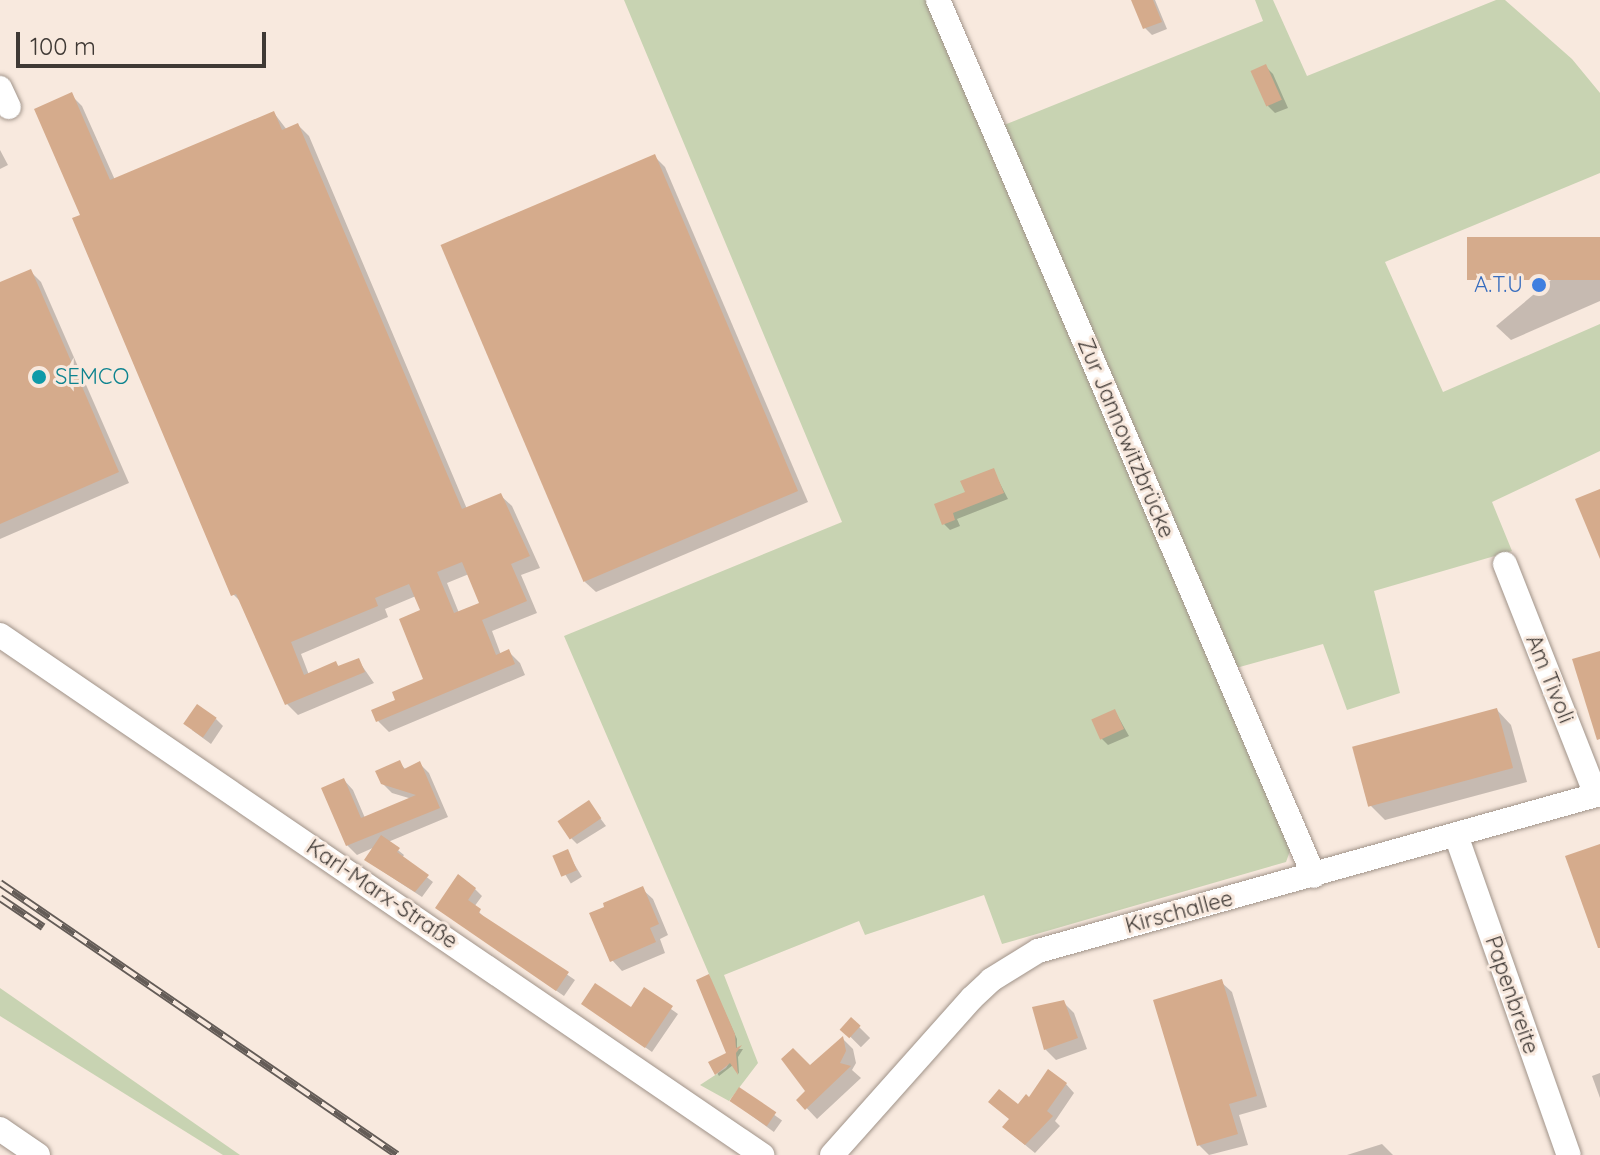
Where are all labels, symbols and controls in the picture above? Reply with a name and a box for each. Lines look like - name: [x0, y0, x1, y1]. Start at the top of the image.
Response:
- scale bar: [20, 16, 270, 66]
- text: 100 m: [30, 31, 96, 61]
- place label: A.T.U: [1474, 272, 1523, 298]
- marker: A.T.U: [1530, 276, 1548, 294]
- street label: Zur Jannowitzbrücke: [1072, 334, 1180, 542]
- place label: SEMCO: [55, 364, 129, 390]
- marker: SEMCO: [30, 368, 48, 386]
- street label: Am Tivoli: [1520, 631, 1580, 727]
- street label: Karl-Marx-Straße: [301, 834, 463, 954]
- street label: Kirschallee: [1122, 885, 1236, 939]
- street label: Papenbreite: [1479, 933, 1545, 1057]

